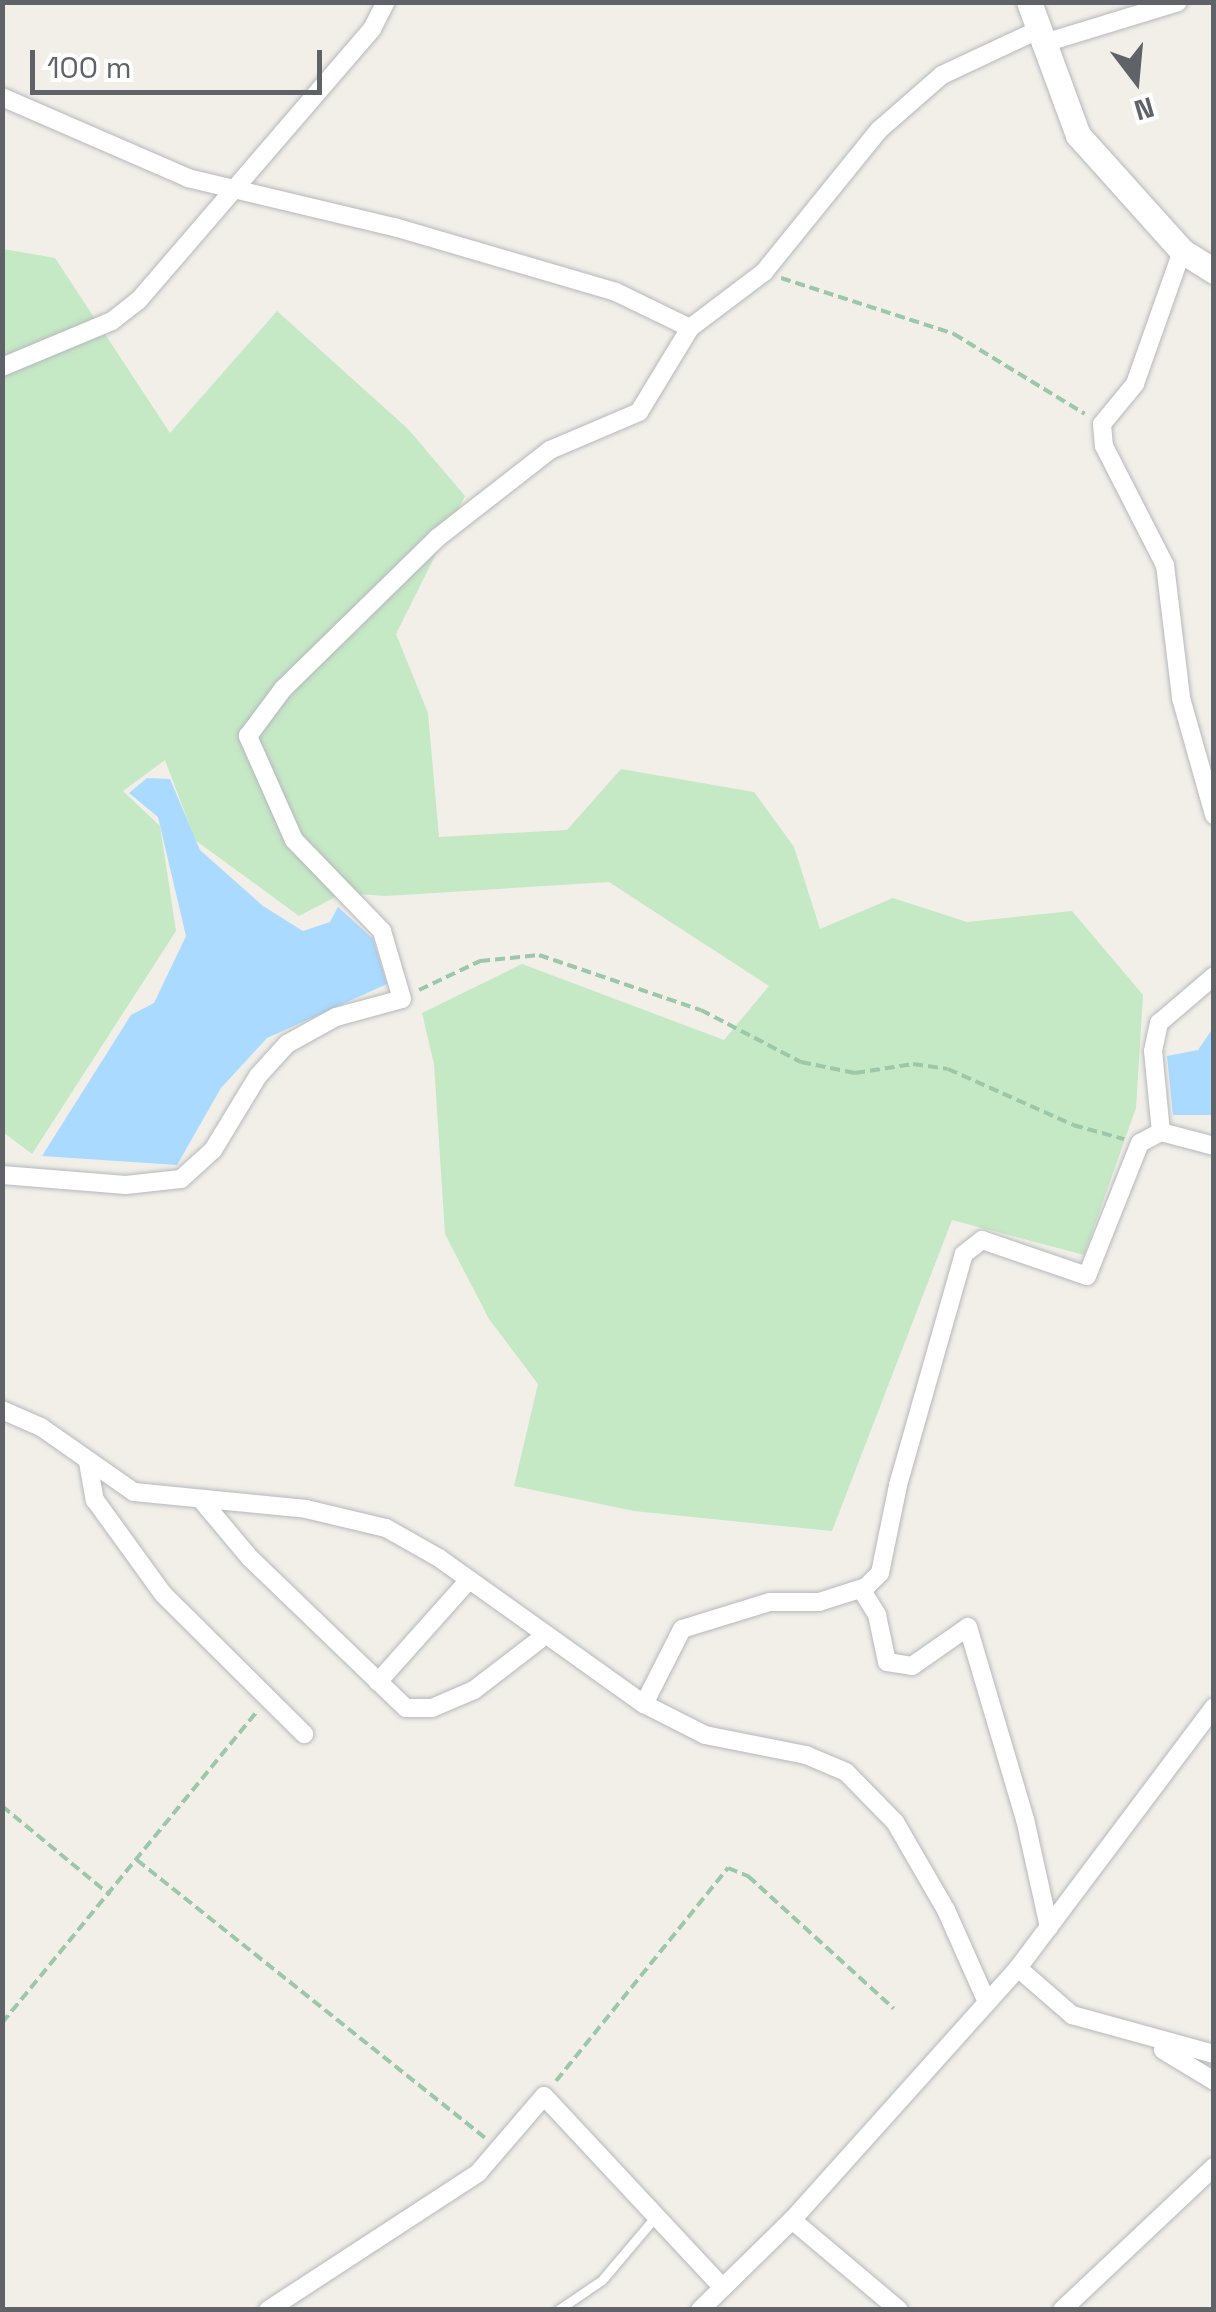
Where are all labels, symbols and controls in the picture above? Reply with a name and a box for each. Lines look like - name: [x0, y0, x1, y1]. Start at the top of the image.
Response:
- scale bar: [35, 30, 328, 92]
- north arrow: [1086, 30, 1186, 130]
- text: 100 m: [47, 48, 132, 87]
- text: N: [1130, 89, 1158, 129]

